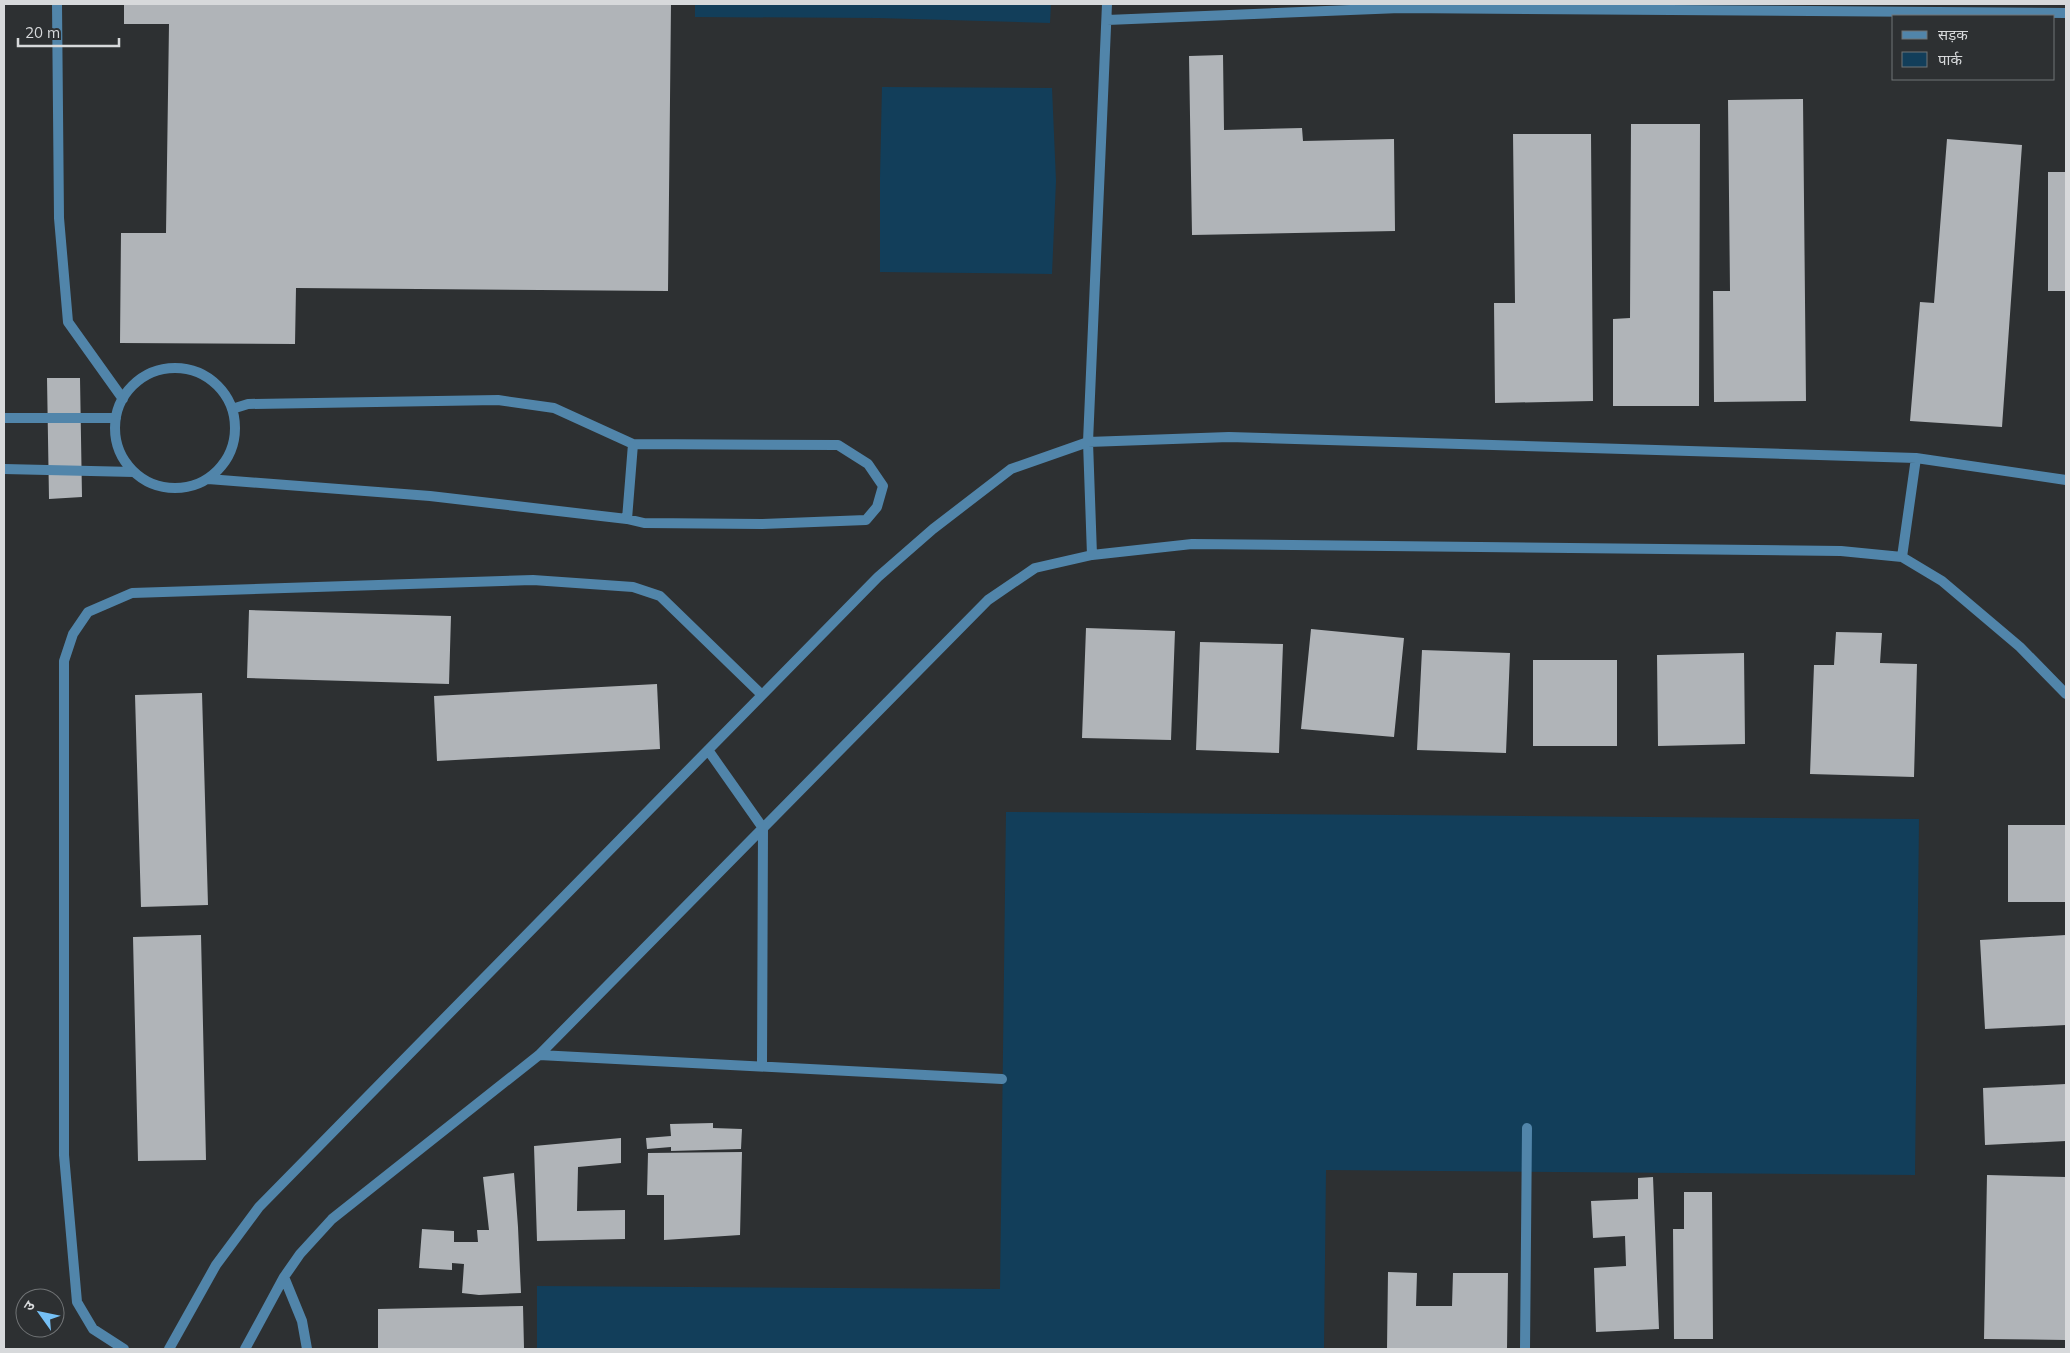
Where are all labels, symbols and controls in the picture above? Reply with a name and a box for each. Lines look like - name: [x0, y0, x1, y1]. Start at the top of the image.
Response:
- scale bar: [18, 15, 119, 47]
- legend: [1892, 15, 2055, 80]
- text: 20 m: [25, 23, 60, 42]
- text: सड़क: [1938, 25, 1968, 44]
- text: पार्क: [1938, 50, 1962, 69]
- north arrow: [15, 1288, 65, 1338]
- text: उ: [19, 1297, 39, 1314]

